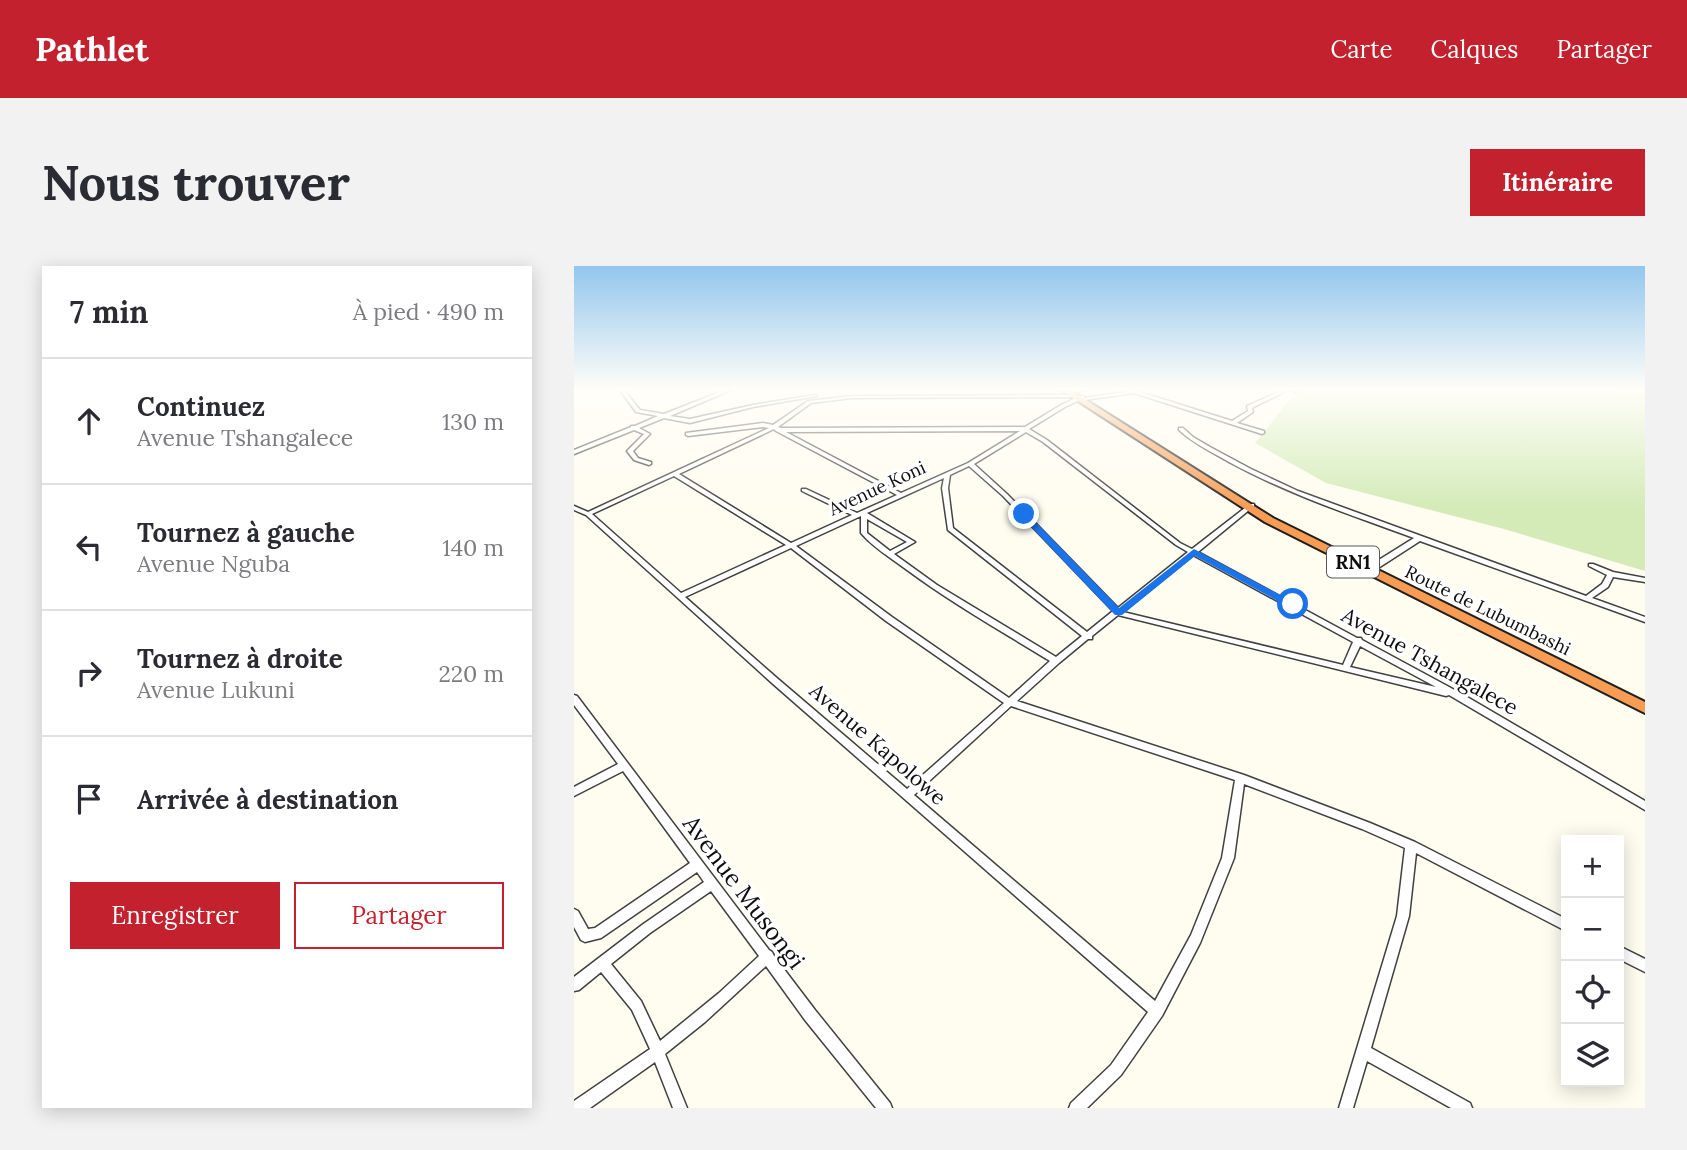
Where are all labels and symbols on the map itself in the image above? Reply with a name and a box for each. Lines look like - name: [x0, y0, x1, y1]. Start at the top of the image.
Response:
- street label: Avenue Koni: [824, 456, 929, 521]
- route end: [1008, 498, 1039, 529]
- road number: RN1: [1327, 546, 1379, 578]
- street label: Route de Lubumbashi: [1401, 560, 1575, 660]
- route start: [1277, 588, 1308, 619]
- street label: Avenue Tshangalece: [1336, 601, 1523, 721]
- street label: Avenue Kapolowe: [803, 677, 952, 811]
- street label: Avenue Musongi: [676, 808, 812, 975]

